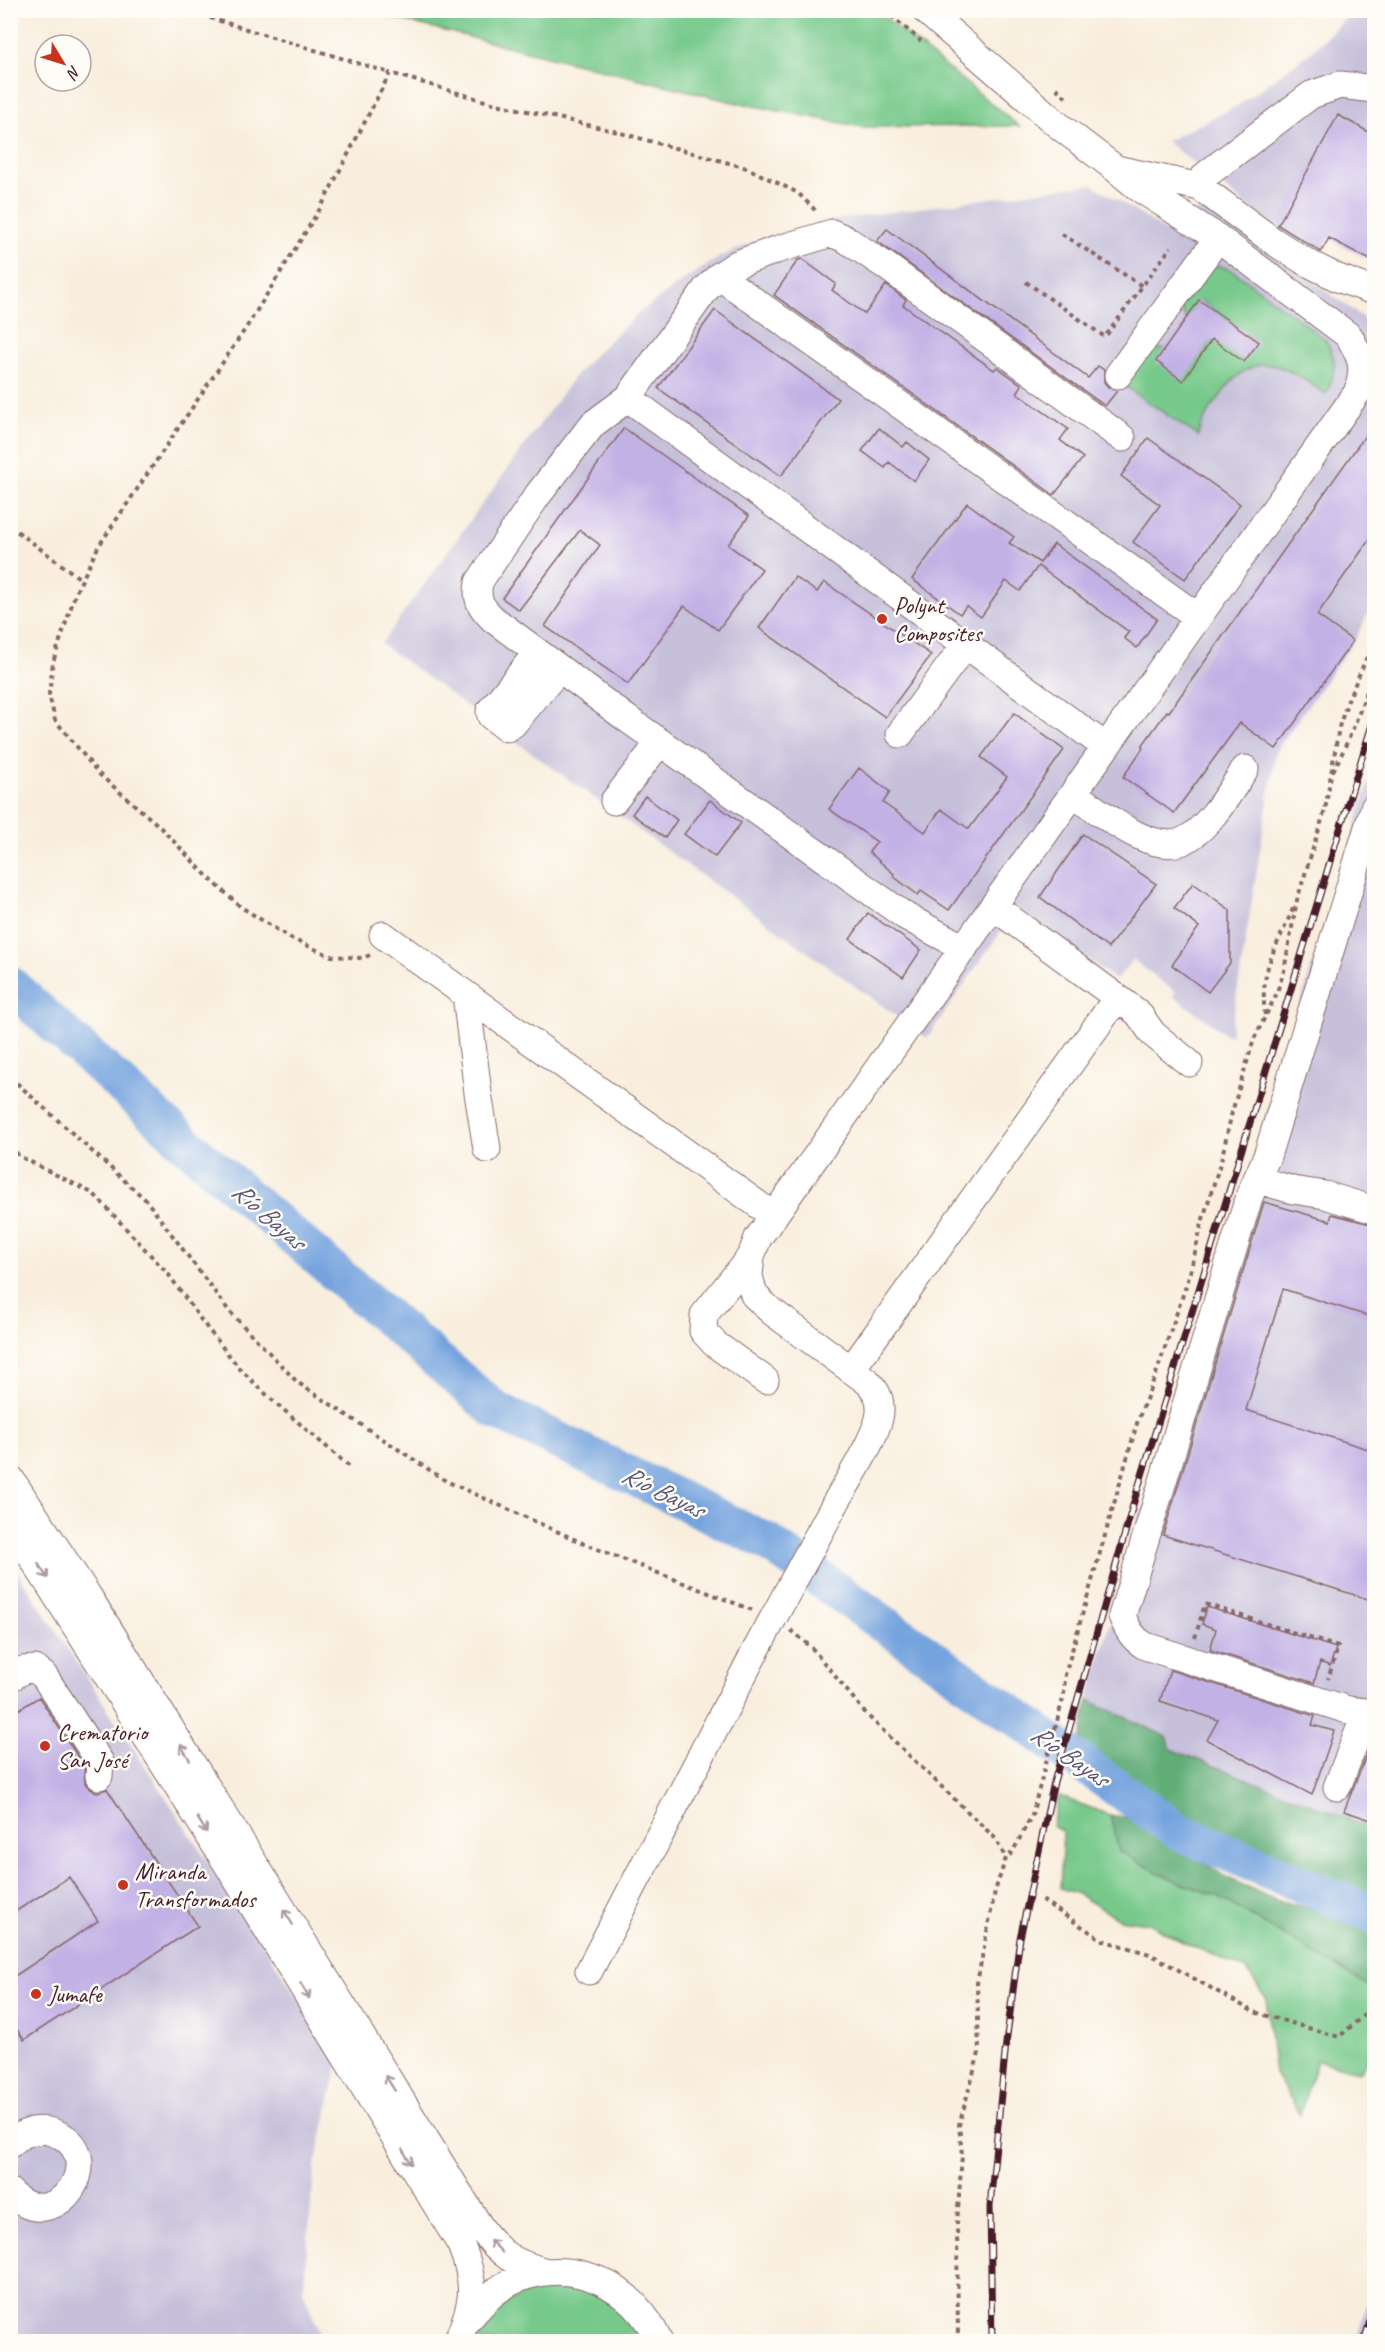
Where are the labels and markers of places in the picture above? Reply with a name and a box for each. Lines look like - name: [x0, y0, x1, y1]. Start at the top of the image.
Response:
- place label: Polynt Composites: [894, 590, 983, 648]
- marker: Polynt Composites: [875, 612, 889, 626]
- place label: Crematorio San José: [57, 1717, 150, 1775]
- marker: Crematorio San José: [38, 1739, 52, 1753]
- place label: Miranda Transformados: [135, 1856, 257, 1914]
- marker: Miranda Transformados: [116, 1878, 130, 1892]
- place label: Jumafe: [47, 1979, 104, 2009]
- marker: Jumafe: [29, 1987, 43, 2001]

